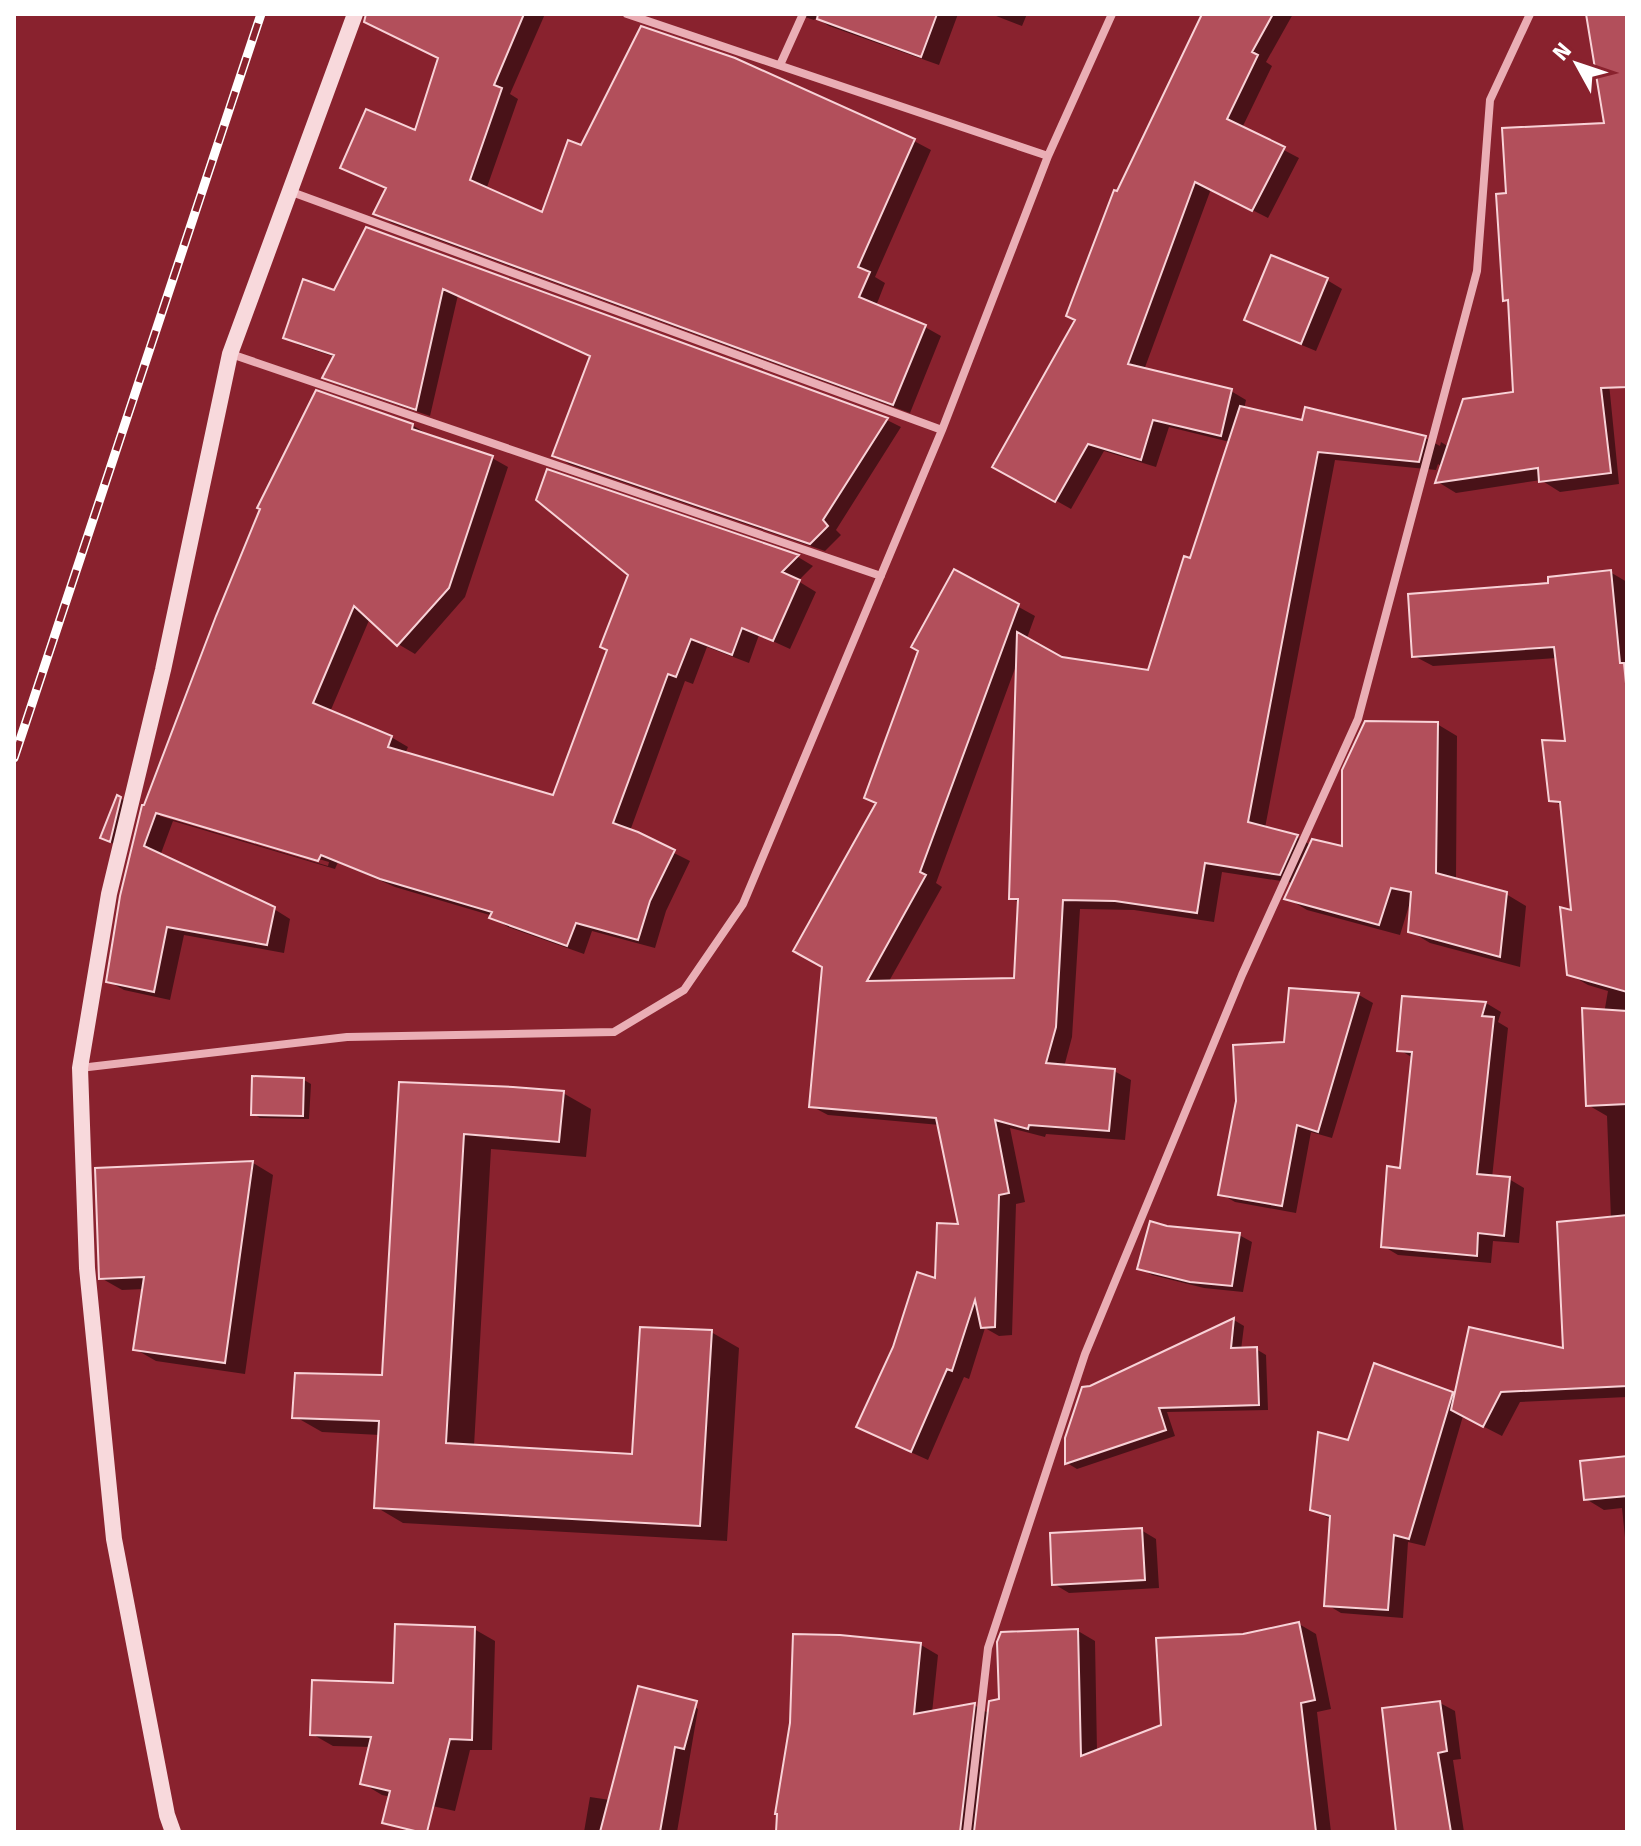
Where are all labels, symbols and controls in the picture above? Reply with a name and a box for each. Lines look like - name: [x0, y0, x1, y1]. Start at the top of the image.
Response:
- north arrow: [1537, 24, 1617, 104]
- text: N: [1547, 37, 1577, 66]

